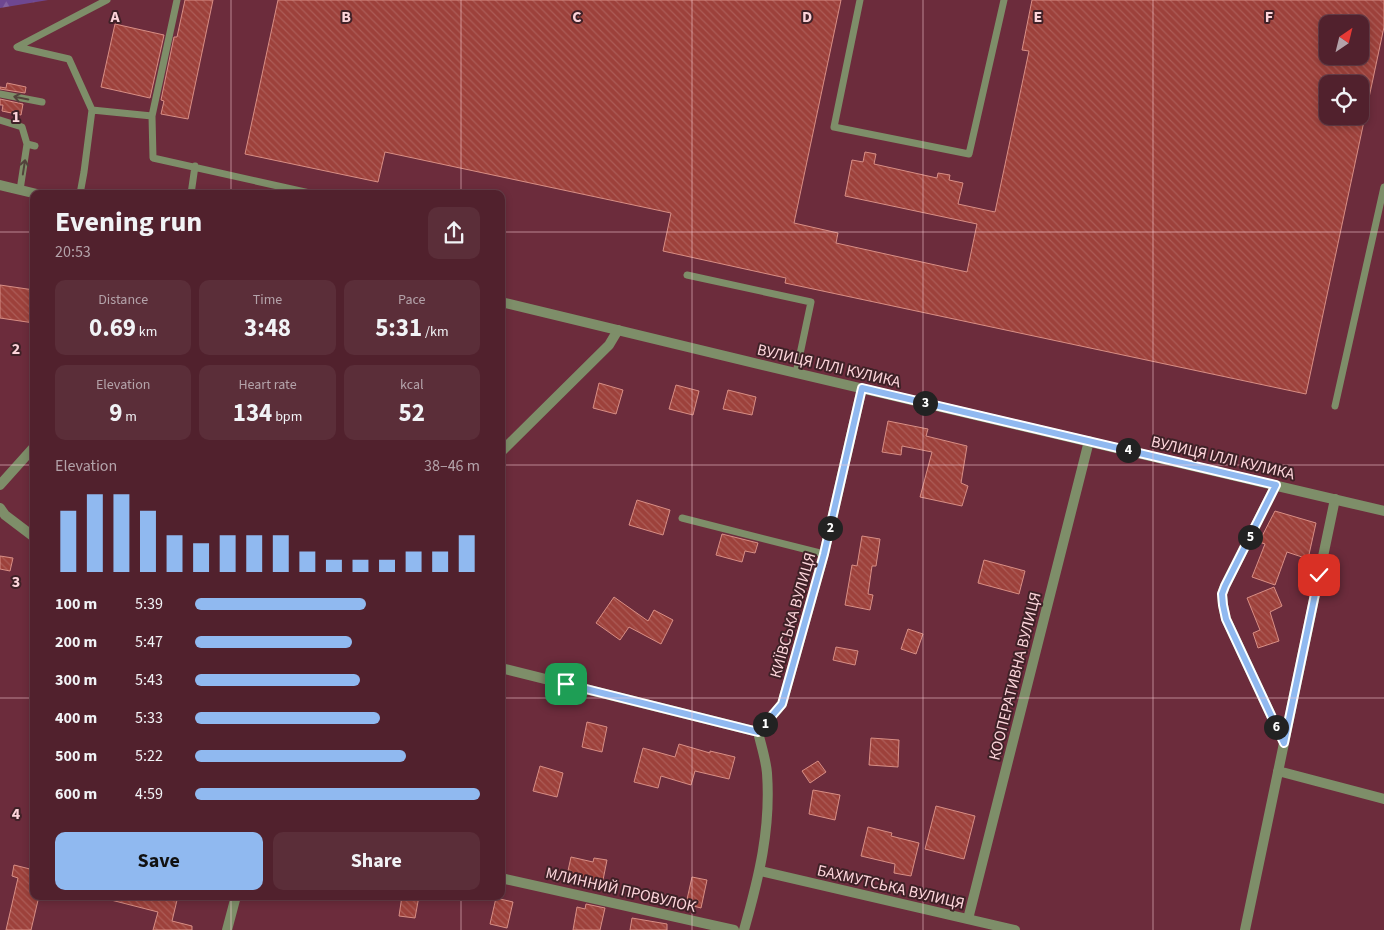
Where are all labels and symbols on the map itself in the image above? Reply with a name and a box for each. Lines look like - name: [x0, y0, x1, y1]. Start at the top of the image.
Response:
- text: A: [109, 6, 120, 28]
- text: B: [341, 6, 351, 28]
- text: C: [572, 6, 582, 28]
- text: D: [802, 6, 812, 28]
- text: E: [1034, 6, 1042, 28]
- text: F: [1265, 6, 1273, 28]
- north arrow: [1319, 15, 1369, 65]
- one-way arrow: [13, 92, 29, 102]
- text: 1: [12, 106, 20, 128]
- one-way arrow: [19, 159, 29, 175]
- text: 2: [12, 338, 20, 360]
- street label: ВУЛИЦЯ ІЛЛІ КУЛИКА: [755, 339, 903, 393]
- pin: 3: [912, 390, 938, 416]
- street label: ВУЛИЦЯ ІЛЛІ КУЛИКА: [1149, 431, 1297, 485]
- pin: 4: [1116, 438, 1140, 462]
- pin: 2: [818, 516, 842, 540]
- pin: 5: [1238, 524, 1262, 550]
- street label: КИЇВСЬКА ВУЛИЦЯ: [764, 550, 821, 681]
- pin: [1298, 554, 1340, 596]
- text: 3: [12, 571, 20, 593]
- street label: КООПЕРАТИВНА ВУЛИЦЯ: [983, 590, 1047, 763]
- pin: [545, 663, 587, 705]
- pin: 1: [752, 712, 778, 736]
- pin: 6: [1264, 714, 1288, 740]
- text: 4: [12, 803, 21, 825]
- street label: БАХМУТСЬКА ВУЛИЦЯ: [815, 859, 967, 915]
- street label: МЛИННИЙ ПРОВУЛОК: [543, 862, 699, 918]

